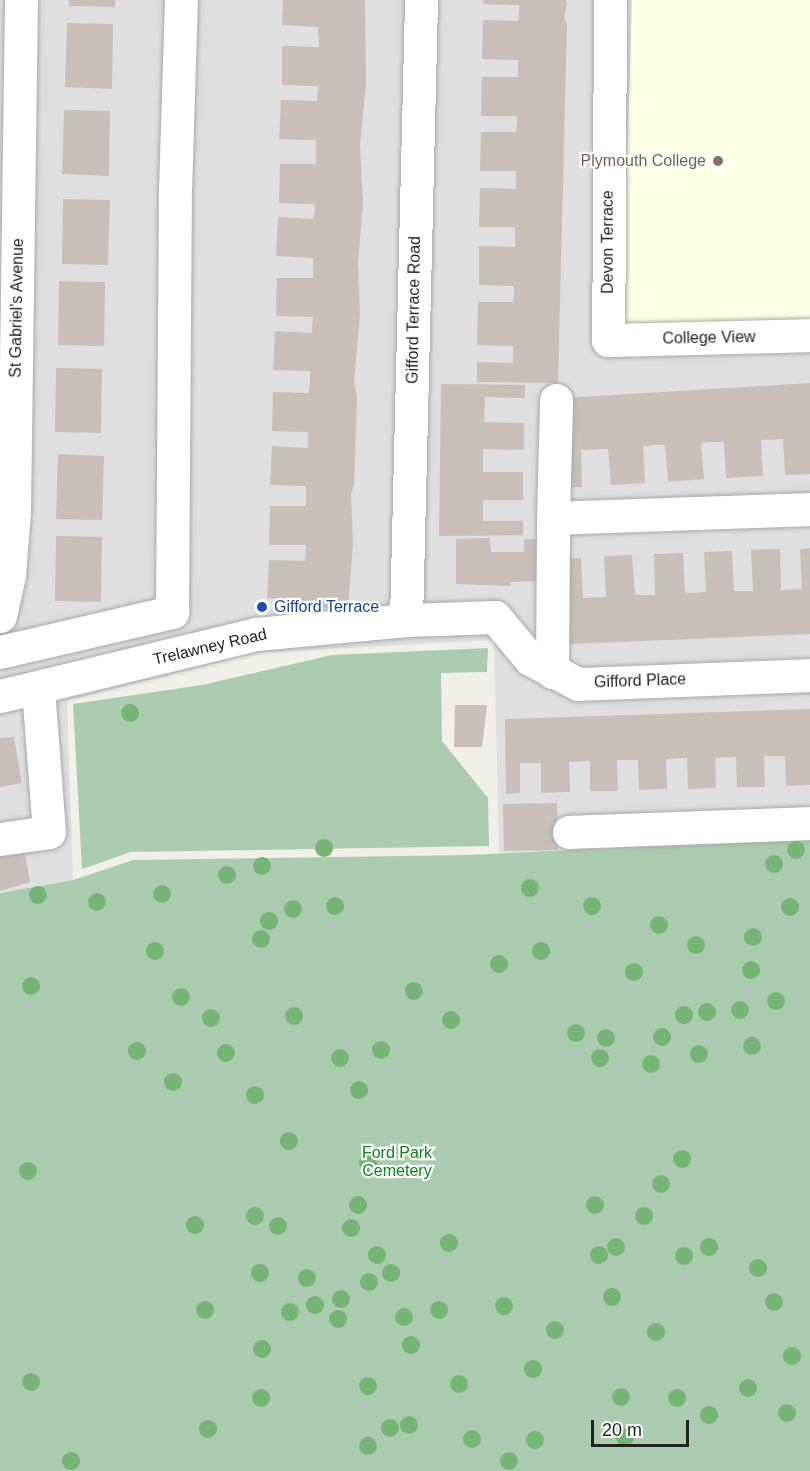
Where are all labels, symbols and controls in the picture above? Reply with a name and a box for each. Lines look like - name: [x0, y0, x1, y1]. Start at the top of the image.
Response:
- place label: Plymouth College: [581, 151, 706, 171]
- marker: Plymouth College: [711, 154, 725, 168]
- street label: Devon Terrace: [598, 190, 618, 294]
- street label: Gifford Terrace Road: [403, 236, 425, 384]
- street label: St Gabriel's Avenue: [6, 238, 28, 378]
- street label: College View: [662, 328, 756, 348]
- place label: Gifford Terrace: [274, 597, 380, 617]
- marker: Gifford Terrace: [255, 600, 269, 614]
- street label: Trelawney Road: [151, 625, 269, 669]
- street label: Gifford Place: [594, 670, 686, 692]
- park label: Ford Park Cemetery: [362, 1143, 432, 1181]
- scale bar: [594, 1408, 692, 1446]
- text: 20 m: [602, 1420, 642, 1440]

